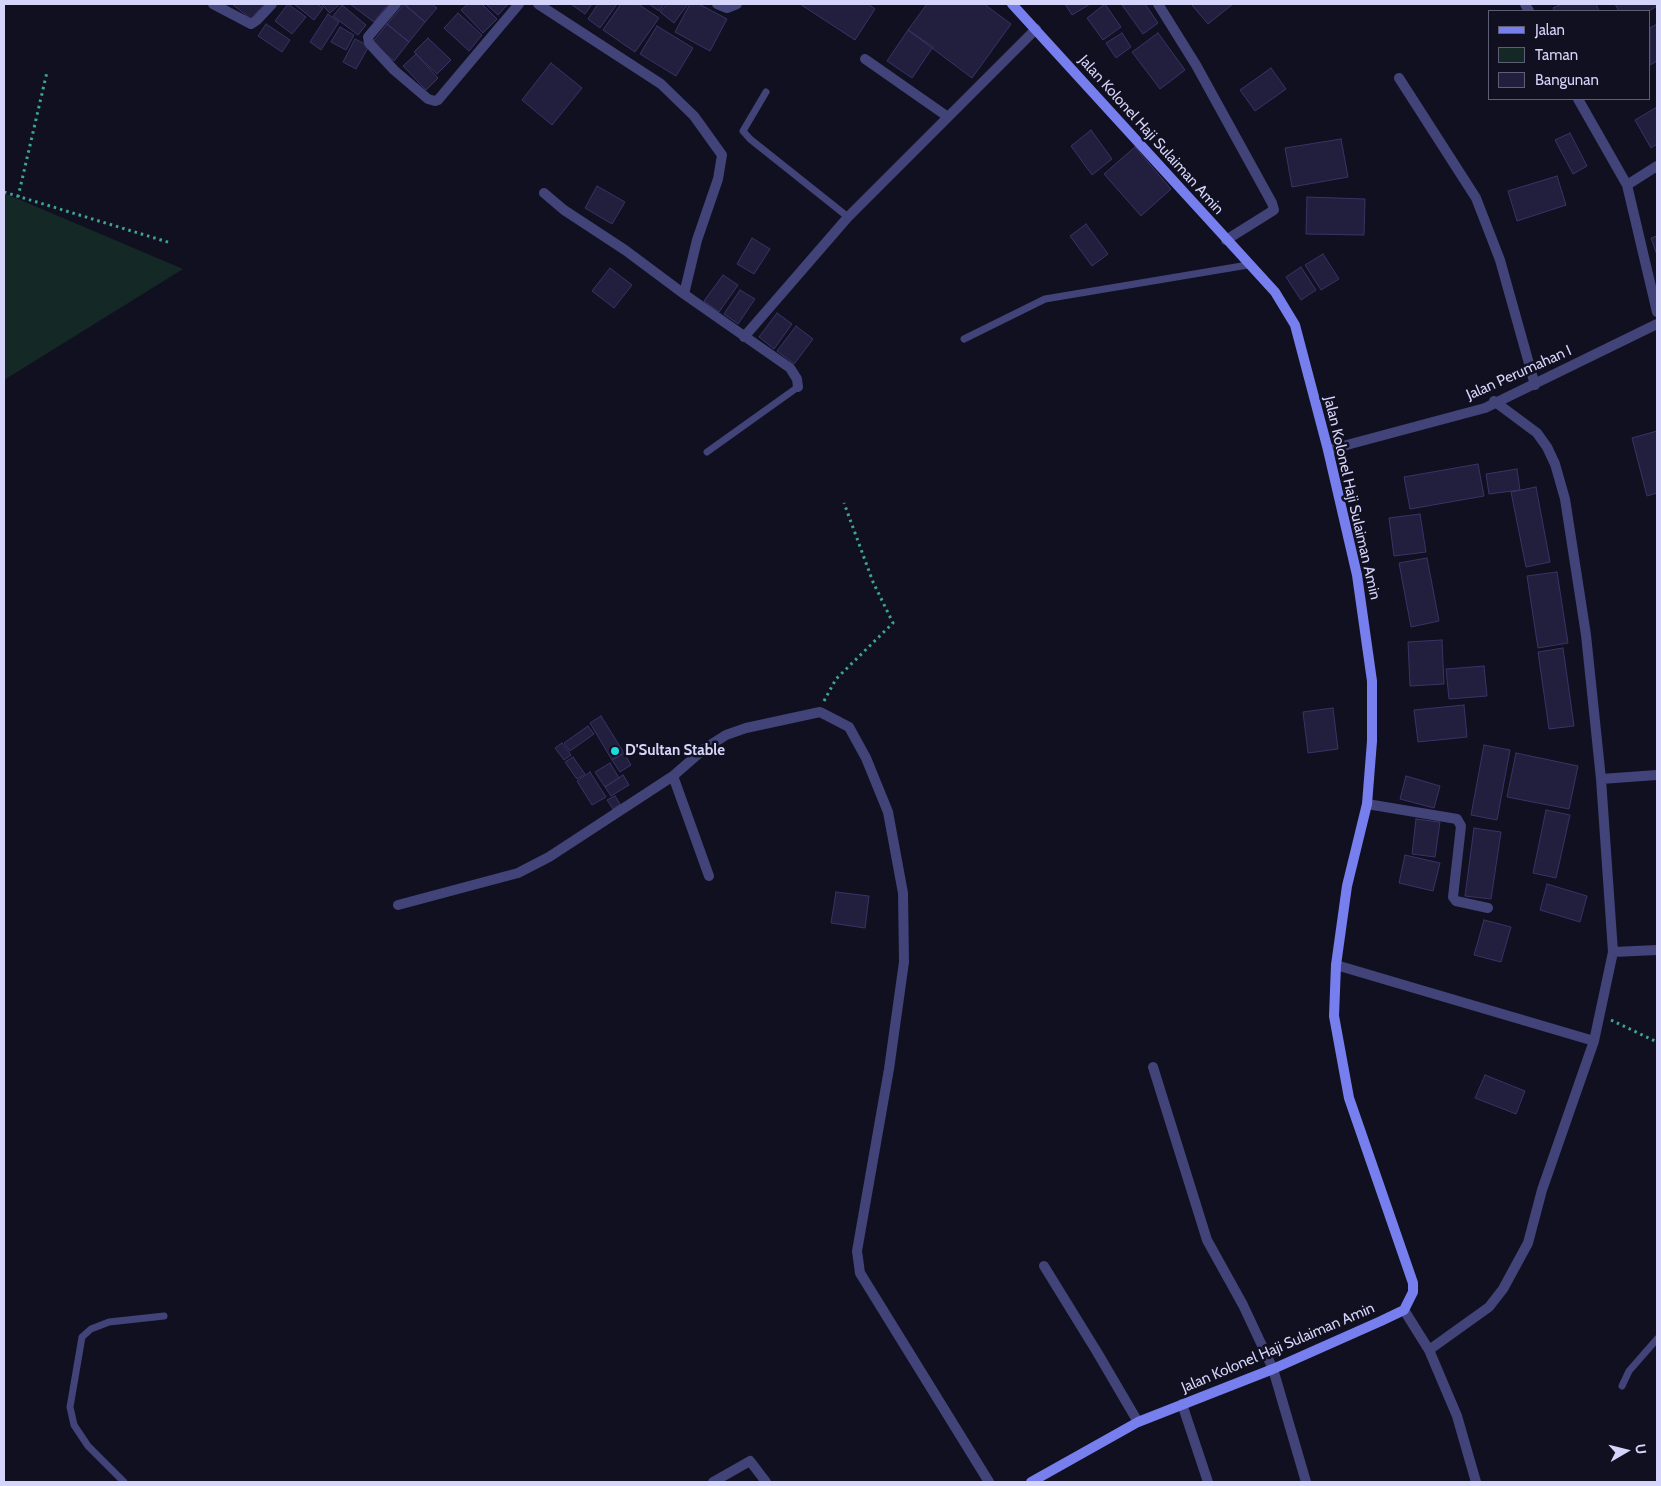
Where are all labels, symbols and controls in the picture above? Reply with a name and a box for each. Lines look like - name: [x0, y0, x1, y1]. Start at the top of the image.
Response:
- legend: [1488, 10, 1651, 100]
- text: Jalan: [1535, 21, 1565, 39]
- text: Taman: [1535, 46, 1578, 64]
- street label: Jalan Kolonel Haji Sulaiman Amin: [1075, 52, 1227, 218]
- text: Bangunan: [1535, 71, 1599, 89]
- street label: Jalan Perumahan I: [1464, 342, 1574, 404]
- street label: Jalan Kolonel Haji Sulaiman Amin: [1320, 395, 1384, 601]
- place label: D'Sultan Stable: [625, 742, 725, 760]
- marker: D'Sultan Stable: [609, 745, 621, 757]
- street label: Jalan Kolonel Haji Sulaiman Amin: [1179, 1299, 1377, 1397]
- north arrow: [1601, 1426, 1651, 1476]
- text: U: [1631, 1443, 1650, 1455]

